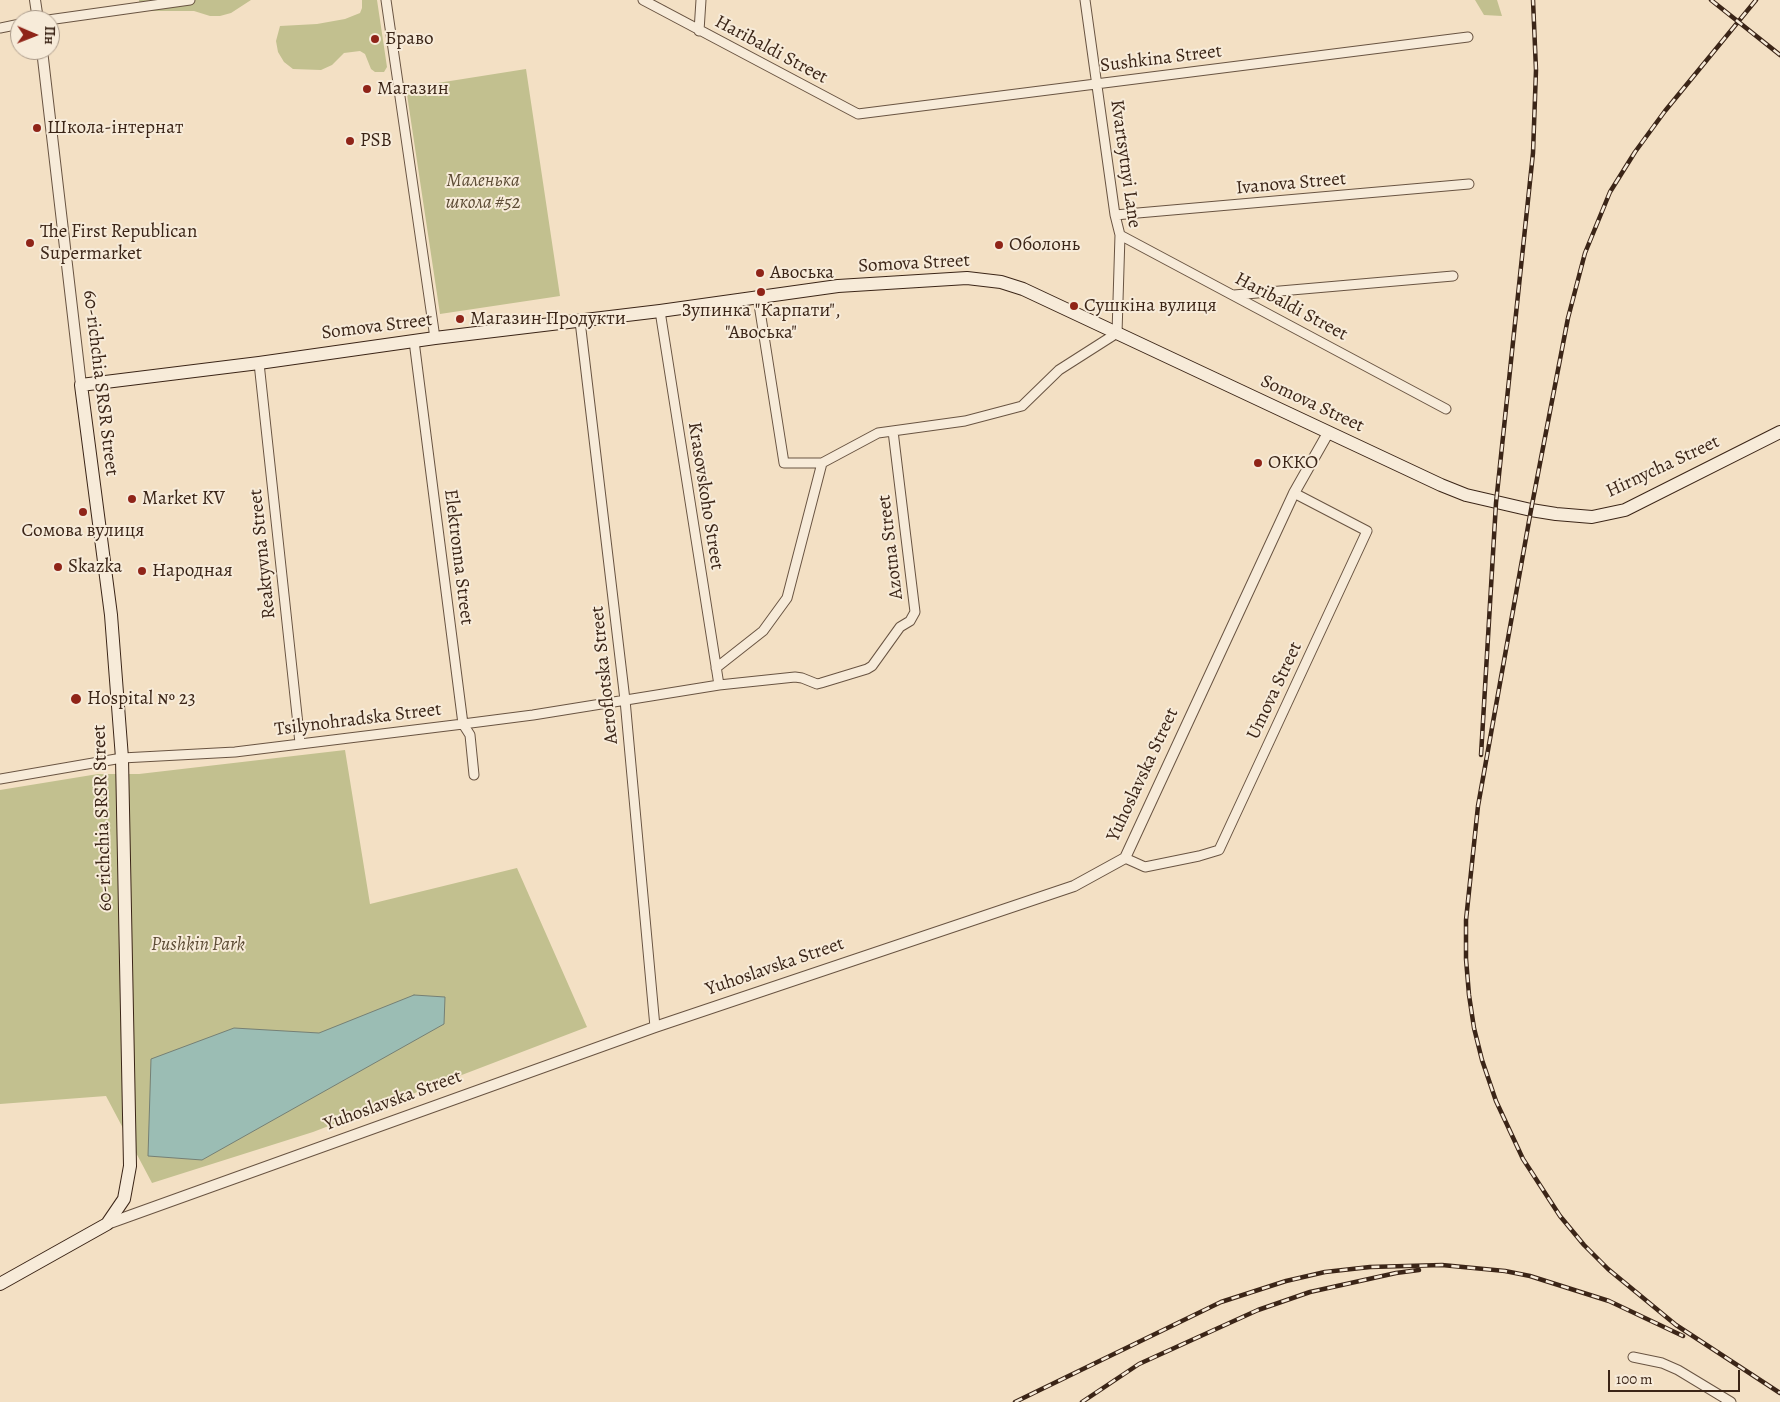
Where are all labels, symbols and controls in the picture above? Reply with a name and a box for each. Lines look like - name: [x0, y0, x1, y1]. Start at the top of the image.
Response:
- north arrow: [10, 10, 60, 60]
- street label: Haribaldi Street: [711, 11, 831, 89]
- text: Пн: [40, 26, 59, 45]
- place label: Браво: [385, 28, 434, 50]
- marker: Браво: [369, 33, 381, 45]
- street label: Sushkina Street: [1099, 40, 1223, 78]
- place label: Магазин: [377, 78, 449, 100]
- marker: Магазин: [361, 83, 373, 95]
- street label: Kvartsytnyi Lane: [1105, 98, 1145, 230]
- place label: Школа-інтернат: [47, 117, 183, 139]
- marker: Школа-інтернат: [31, 122, 43, 134]
- place label: PSB: [360, 130, 392, 152]
- marker: PSB: [344, 135, 356, 147]
- street label: Ivanova Street: [1235, 168, 1347, 200]
- park label: Маленька школа #52: [445, 170, 521, 214]
- place label: The First Republican Supermarket: [40, 221, 197, 265]
- place label: Оболонь: [1009, 234, 1080, 256]
- marker: The First Republican Supermarket: [24, 237, 36, 249]
- marker: Оболонь: [993, 239, 1005, 251]
- street label: Somova Street: [858, 250, 970, 278]
- place label: Авоська: [770, 262, 834, 284]
- marker: Авоська: [754, 267, 766, 279]
- street label: Haribaldi Street: [1231, 268, 1351, 346]
- marker: Зупинка "Карпати", "Авоська": [755, 286, 767, 298]
- street label: 60-richchia SRSR Street: [77, 289, 123, 477]
- place label: Сушкіна вулиця: [1084, 295, 1217, 317]
- place label: Зупинка "Карпати", "Авоська": [681, 300, 841, 344]
- marker: Сушкіна вулиця: [1068, 300, 1080, 312]
- place label: Магазин Продукти: [470, 308, 626, 330]
- street label: Somova Street: [320, 309, 434, 345]
- marker: Магазин Продукти: [454, 313, 466, 325]
- street label: Somova Street: [1257, 370, 1367, 438]
- street label: Krasovskoho Street: [682, 420, 728, 572]
- street label: Hirnycha Street: [1603, 431, 1723, 503]
- place label: ОККО: [1268, 452, 1318, 474]
- marker: ОККО: [1252, 457, 1264, 469]
- place label: Market KV: [142, 488, 225, 510]
- street label: Reaktyvna Street: [245, 488, 281, 620]
- street label: Elektronna Street: [438, 488, 478, 626]
- marker: Market KV: [126, 493, 138, 505]
- street label: Azotna Street: [873, 493, 909, 601]
- marker: Сомова вулиця: [77, 506, 89, 518]
- place label: Сомова вулиця: [22, 520, 144, 542]
- place label: Skazka: [68, 556, 122, 578]
- place label: Народная: [152, 560, 233, 582]
- marker: Skazka: [52, 561, 64, 573]
- marker: Народная: [136, 565, 148, 577]
- street label: Aeroflotska Street: [586, 605, 624, 745]
- street label: Umova Street: [1242, 639, 1308, 743]
- place label: Hospital № 23: [87, 688, 196, 710]
- marker: Hospital № 23: [69, 692, 83, 706]
- street label: Tsilynohradska Street: [273, 698, 443, 742]
- street label: Yuhoslavska Street: [1102, 705, 1184, 845]
- street label: 60-richchia SRSR Street: [88, 724, 118, 912]
- street label: Yuhoslavska Street: [703, 933, 847, 1001]
- park label: Pushkin Park: [151, 934, 245, 956]
- street label: Yuhoslavska Street: [321, 1066, 465, 1136]
- scale bar: [1610, 1360, 1742, 1392]
- text: 100 m: [1616, 1369, 1653, 1389]

